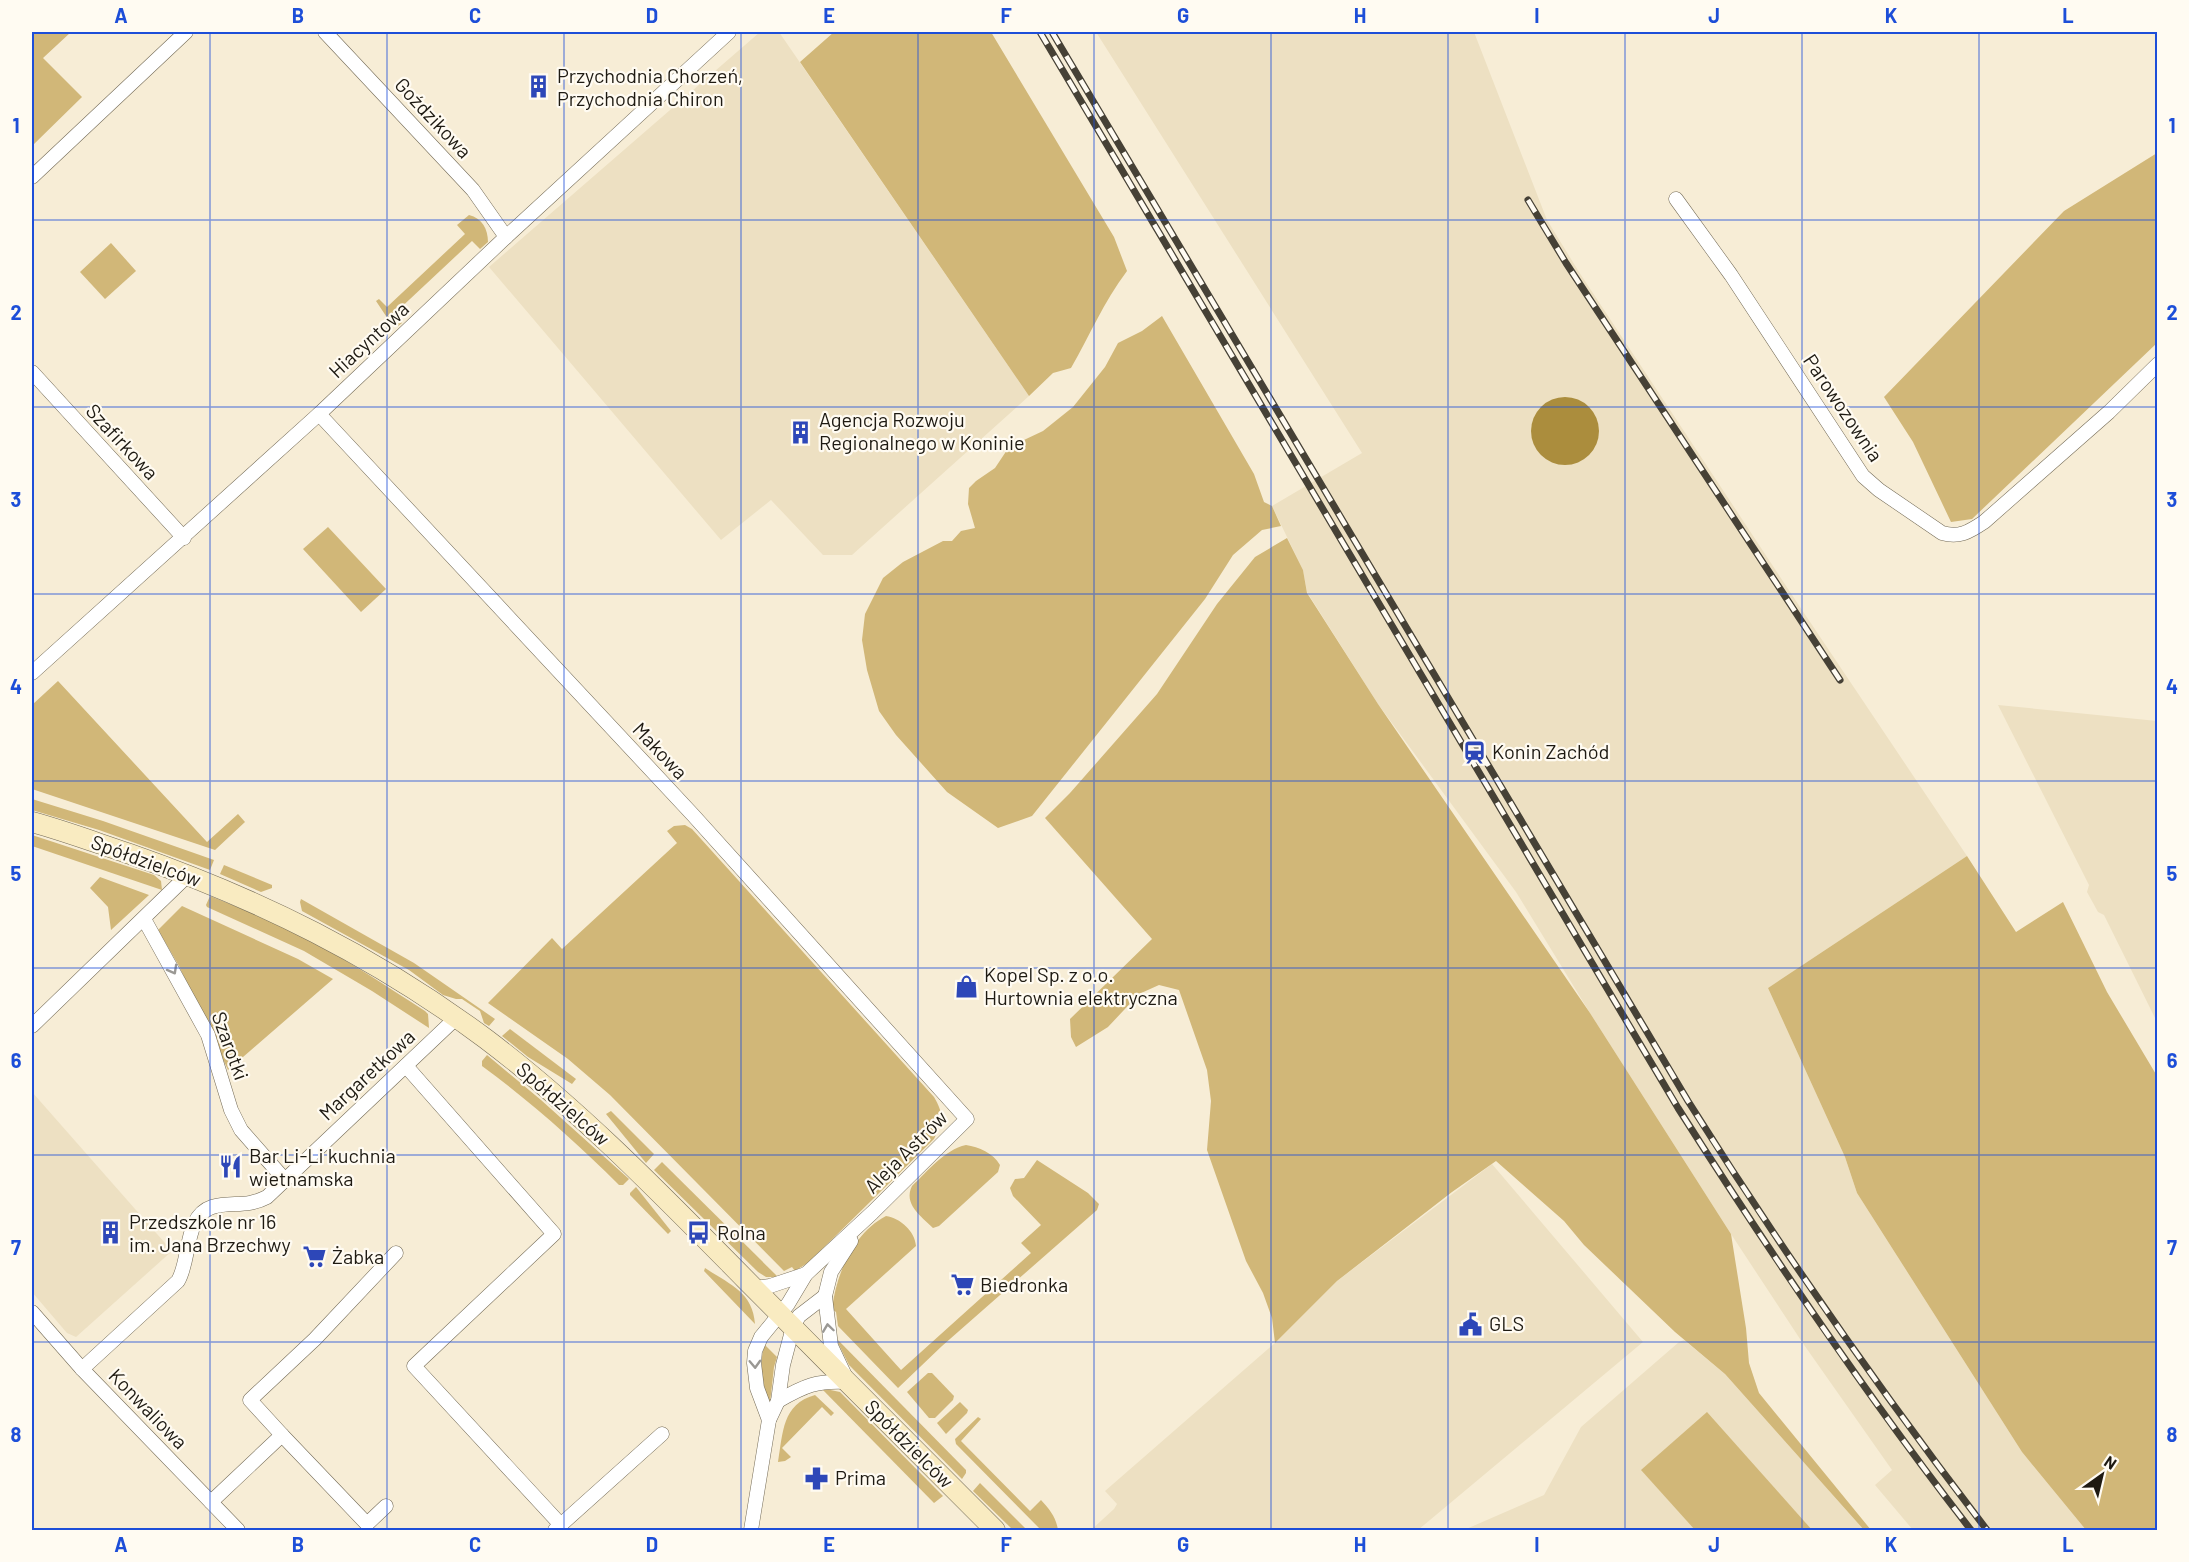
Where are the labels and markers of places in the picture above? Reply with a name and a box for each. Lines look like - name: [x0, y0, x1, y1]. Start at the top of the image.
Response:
- place label: Przychodnia Chorzeń, Przychodnia Chiron: [557, 63, 743, 110]
- building icon: Przychodnia Chorzeń, Przychodnia Chiron: [526, 74, 552, 100]
- place label: Agencja Rozwoju Regionalnego w Koninie: [819, 407, 1025, 454]
- building icon: Agencja Rozwoju Regionalnego w Koninie: [788, 419, 814, 445]
- station icon: Konin Zachód: [1461, 739, 1487, 765]
- place label: Konin Zachód: [1492, 739, 1609, 763]
- place label: Kopel Sp. z o.o. Hurtownia elektryczna: [984, 962, 1178, 1009]
- shop icon: Kopel Sp. z o.o. Hurtownia elektryczna: [953, 973, 979, 999]
- place label: Bar Li-Li kuchnia wietnamska: [249, 1143, 396, 1190]
- restaurant icon: Bar Li-Li kuchnia wietnamska: [218, 1154, 244, 1180]
- place label: Przedszkole nr 16 im. Jana Brzechwy: [129, 1209, 291, 1256]
- building icon: Przedszkole nr 16 im. Jana Brzechwy: [98, 1220, 124, 1246]
- bus stop icon: Rolna: [686, 1220, 712, 1246]
- place label: Rolna: [717, 1220, 766, 1244]
- supermarket icon: Żabka: [301, 1244, 327, 1270]
- place label: Żabka: [332, 1244, 384, 1268]
- supermarket icon: Biedronka: [949, 1272, 975, 1298]
- place label: Biedronka: [980, 1272, 1068, 1296]
- public building icon: GLS: [1458, 1311, 1484, 1337]
- place label: GLS: [1489, 1311, 1524, 1335]
- pharmacy icon: Prima: [804, 1465, 830, 1491]
- place label: Prima: [835, 1465, 886, 1489]

